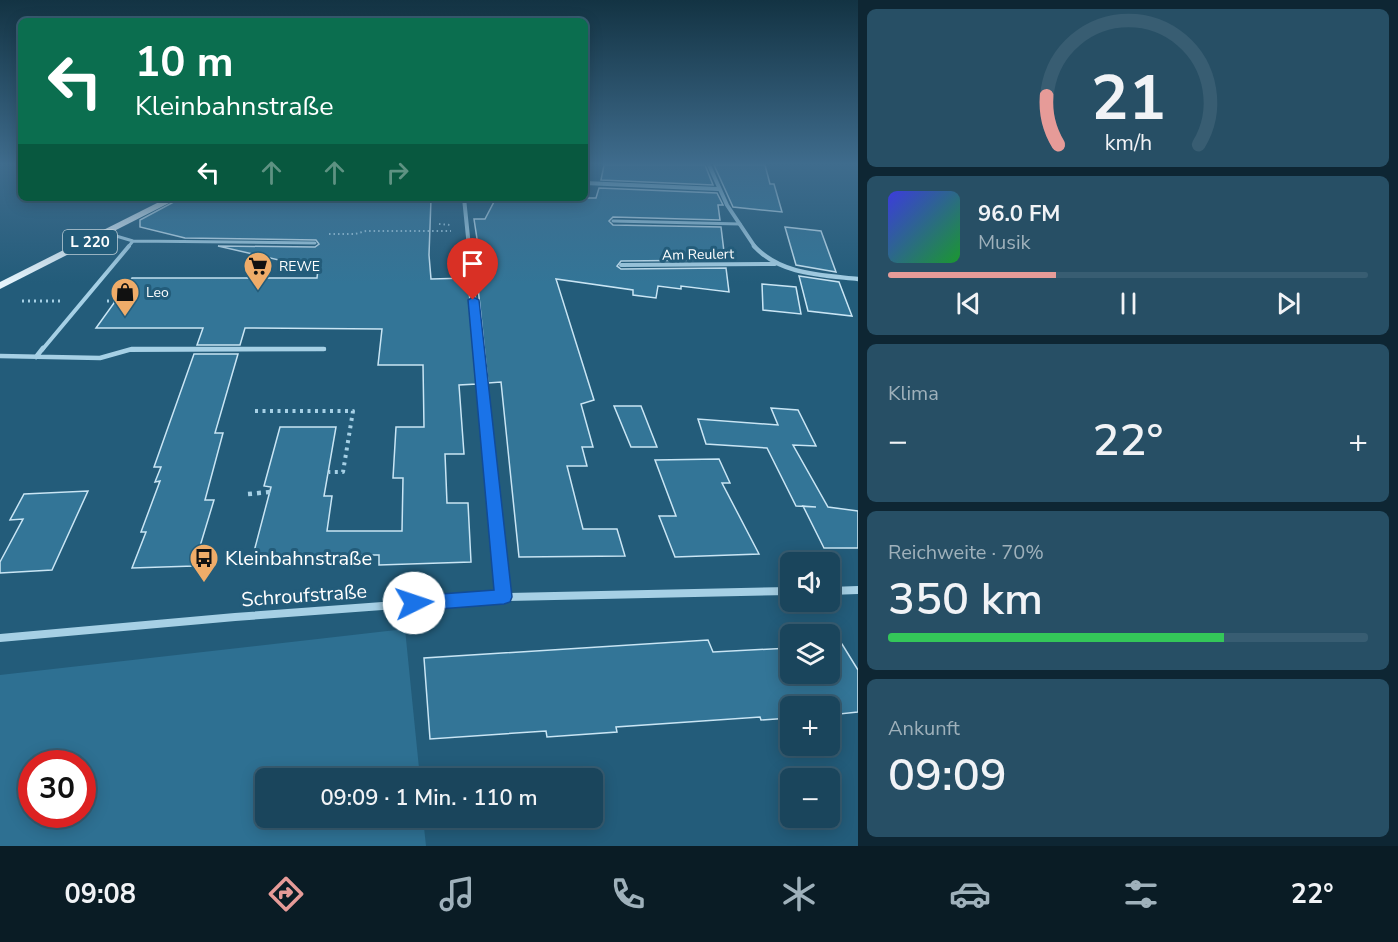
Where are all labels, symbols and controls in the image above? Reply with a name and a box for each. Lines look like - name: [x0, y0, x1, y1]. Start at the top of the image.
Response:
- text: 10 m: [135, 34, 234, 91]
- icon: left: [36, 42, 114, 120]
- text: 21: [1091, 56, 1165, 141]
- text: Kleinbahnstraße: [135, 88, 334, 125]
- text: km/h: [1104, 129, 1152, 159]
- icon: left: [192, 156, 225, 189]
- icon: ahead: [255, 156, 288, 189]
- icon: ahead: [318, 156, 351, 189]
- icon: right: [381, 156, 414, 189]
- text: 96.0 FM: [978, 199, 1060, 229]
- text: Musik: [978, 229, 1031, 256]
- road number: L 220: [63, 230, 117, 254]
- pin: [447, 238, 498, 300]
- street label: Am Reulert: [662, 244, 734, 265]
- icon: arrive: [456, 247, 489, 280]
- supermarket icon: REWE: [242, 250, 274, 292]
- place label: REWE: [279, 257, 320, 276]
- shop icon: Leo: [109, 276, 141, 318]
- place label: Leo: [146, 283, 169, 302]
- icon: previous: [952, 287, 985, 320]
- icon: pause: [1112, 287, 1145, 320]
- icon: next: [1272, 287, 1305, 320]
- text: Klima: [888, 380, 939, 407]
- text: 22°: [1093, 410, 1163, 471]
- text: −: [888, 419, 908, 464]
- text: +: [1348, 419, 1368, 464]
- text: Reichweite · 70%: [888, 539, 1044, 566]
- bus stop icon: Kleinbahnstraße: [188, 542, 220, 584]
- place label: Kleinbahnstraße: [225, 545, 372, 572]
- map controls: [780, 552, 840, 828]
- button: sound: [780, 552, 840, 612]
- text: 350 km: [888, 569, 1043, 630]
- position arrow: [382, 571, 446, 635]
- street label: Schroufstraße: [240, 578, 368, 613]
- button: layers: [780, 624, 840, 684]
- button: +: [780, 696, 840, 756]
- text: Ankunft: [888, 715, 960, 742]
- text: 09:09: [888, 745, 1007, 806]
- speed limit sign: 30: [18, 750, 96, 828]
- button: −: [780, 768, 840, 828]
- text: 09:09 · 1 Min. · 110 m: [320, 783, 538, 813]
- icon: directions: [265, 873, 307, 915]
- icon: music: [436, 873, 478, 915]
- icon: phone: [607, 873, 649, 915]
- icon: climate: [778, 873, 820, 915]
- icon: car: [949, 873, 991, 915]
- icon: filters: [1120, 873, 1162, 915]
- text: 09:08: [64, 876, 136, 913]
- text: 22°: [1291, 876, 1333, 913]

